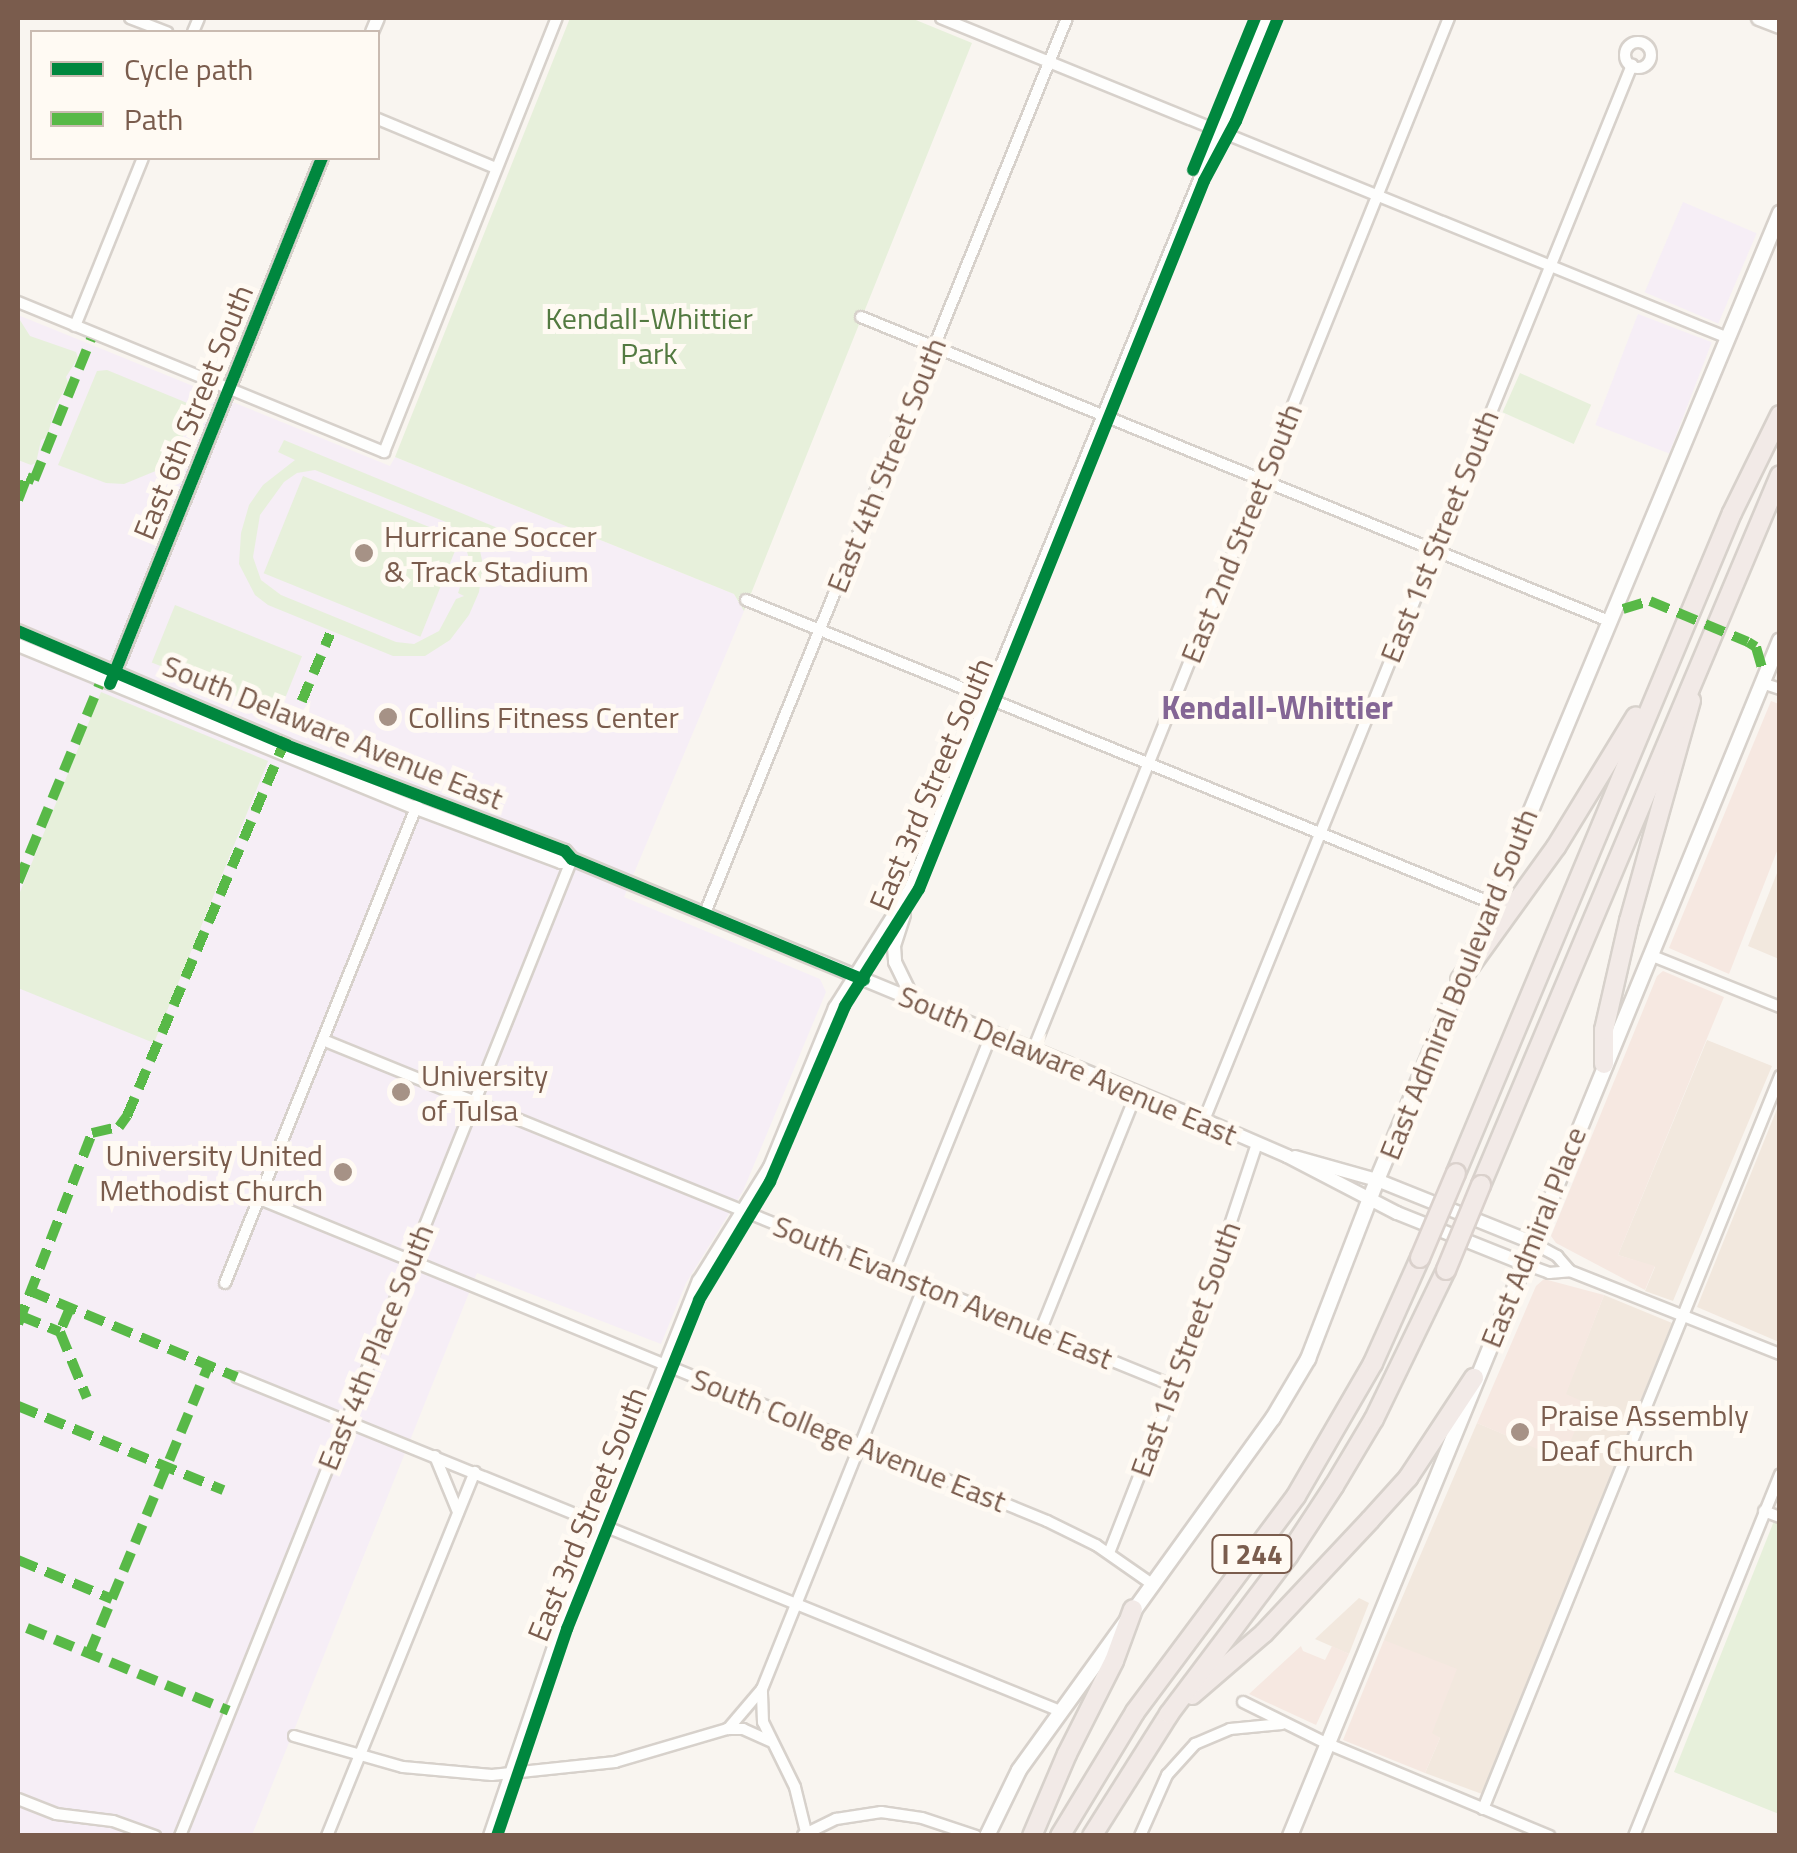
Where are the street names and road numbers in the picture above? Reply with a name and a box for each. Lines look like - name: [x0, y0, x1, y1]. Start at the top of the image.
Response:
- street label: East 6th Street South: [125, 279, 261, 545]
- street label: East 4th Street South: [818, 332, 954, 598]
- street label: East 2nd Street South: [1172, 398, 1310, 668]
- street label: East 1st Street South: [1372, 404, 1506, 668]
- street label: South Delaware Avenue East: [158, 647, 508, 817]
- street label: East 3rd Street South: [862, 652, 1000, 916]
- street label: East Admiral Boulevard South: [1371, 803, 1545, 1165]
- street label: South Delaware Avenue East: [894, 977, 1242, 1153]
- street label: East Admiral Place: [1472, 1121, 1594, 1353]
- street label: South Evanston Avenue East: [768, 1207, 1118, 1377]
- street label: East 1st Street South: [1122, 1216, 1248, 1482]
- street label: East 4th Place South: [309, 1219, 441, 1475]
- street label: South College Avenue East: [687, 1360, 1011, 1520]
- street label: East 3rd Street South: [520, 1382, 654, 1646]
- road number: I 244: [1210, 1531, 1294, 1577]

